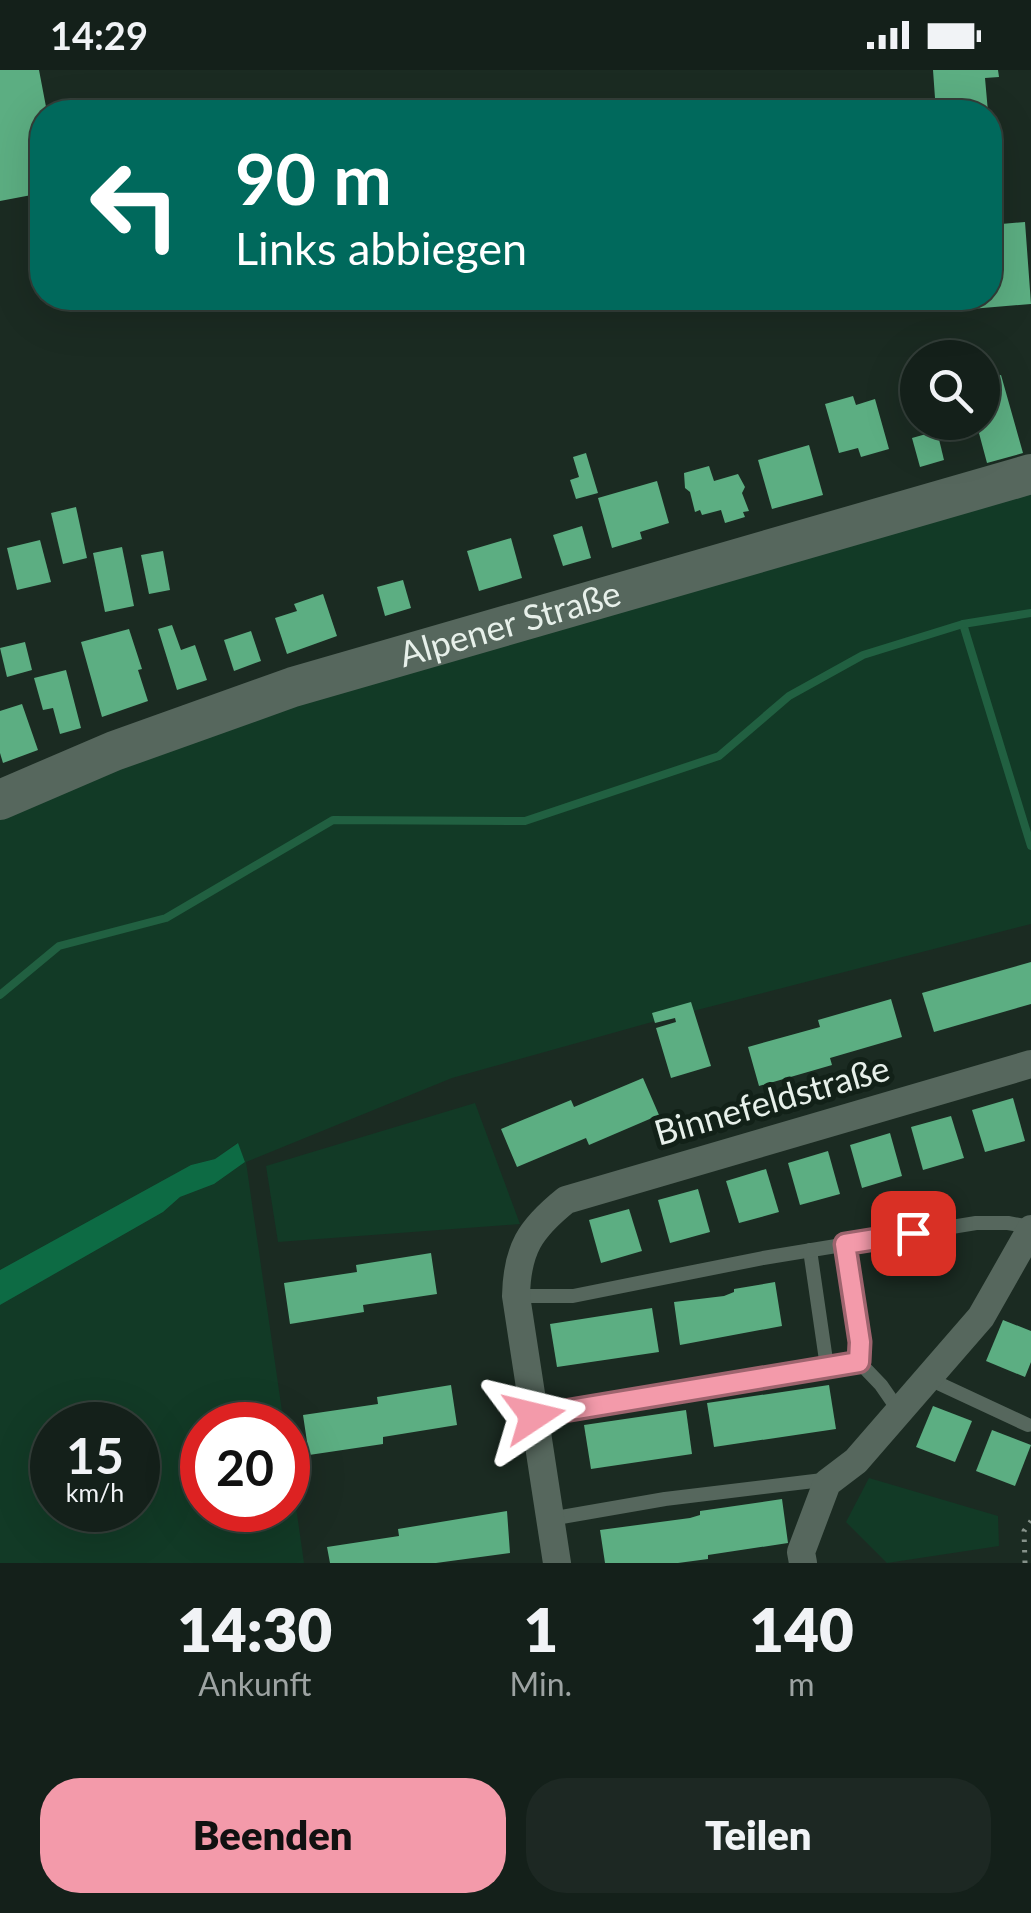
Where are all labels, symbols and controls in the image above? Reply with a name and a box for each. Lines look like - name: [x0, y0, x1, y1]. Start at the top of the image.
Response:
- text: 14:29: [50, 12, 148, 58]
- text: 90 m: [235, 136, 392, 220]
- icon: left: [70, 140, 200, 270]
- text: Links abbiegen: [235, 221, 527, 275]
- map controls: [900, 340, 1000, 440]
- button: search: [900, 340, 1000, 440]
- street label: Alpener Straße: [394, 571, 625, 674]
- street label: Binnefeldstraße: [649, 1045, 894, 1153]
- pin: [871, 1191, 956, 1276]
- icon: arrive: [886, 1206, 941, 1261]
- position arrow: [482, 1364, 586, 1468]
- speed limit sign: 20: [180, 1402, 310, 1532]
- text: 15: [66, 1425, 124, 1485]
- text: km/h: [66, 1477, 124, 1507]
- text: 14:30: [177, 1593, 332, 1665]
- text: 1: [523, 1593, 558, 1665]
- text: 140: [749, 1593, 854, 1665]
- text: Ankunft: [198, 1664, 311, 1703]
- text: Min.: [510, 1664, 572, 1703]
- text: m: [788, 1664, 815, 1703]
- button: Beenden: [40, 1778, 506, 1893]
- button: Teilen: [526, 1778, 991, 1893]

